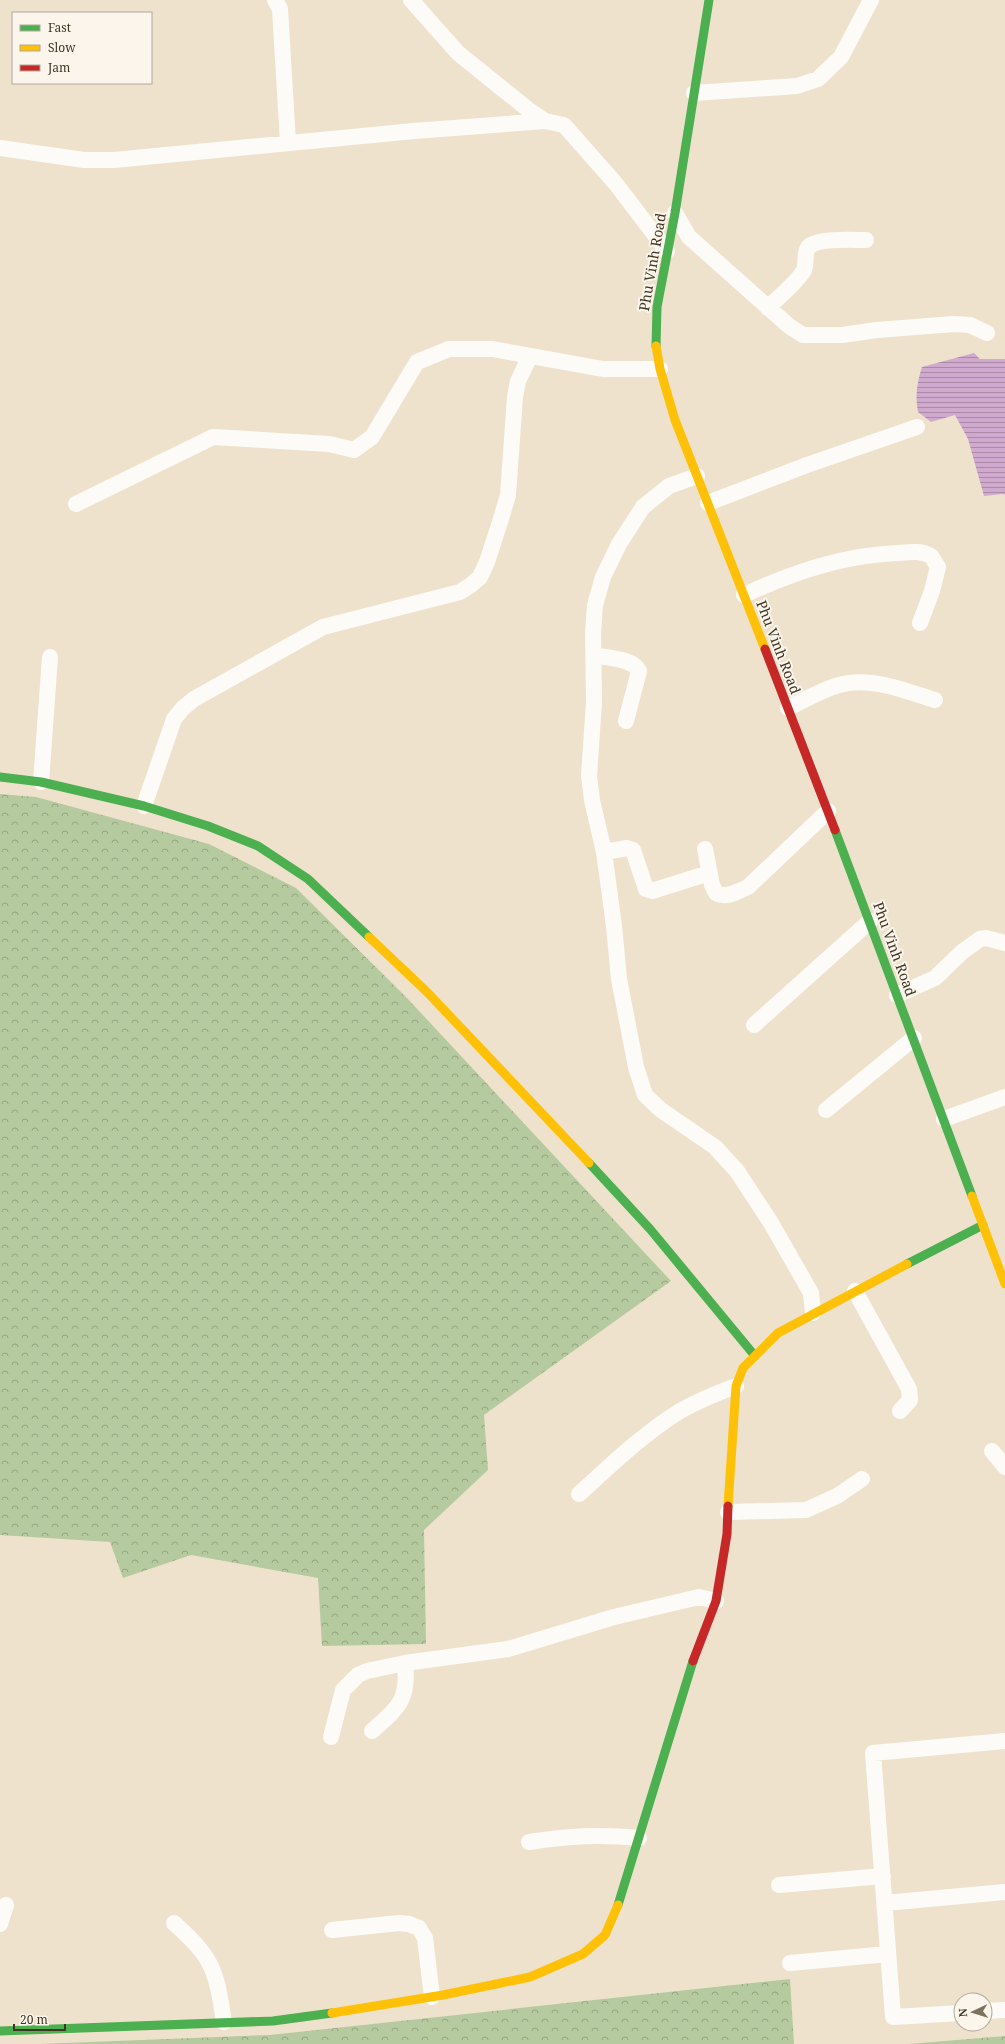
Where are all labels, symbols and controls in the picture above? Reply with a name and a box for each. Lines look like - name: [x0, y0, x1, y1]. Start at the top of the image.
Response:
- legend: [12, 12, 152, 84]
- text: Fast: [48, 19, 71, 36]
- text: Slow: [48, 39, 76, 56]
- text: Jam: [47, 59, 70, 76]
- street label: Phu Vinh Road: [634, 211, 670, 312]
- street label: Phu Vinh Road: [752, 597, 806, 697]
- street label: Phu Vinh Road: [869, 899, 921, 999]
- north arrow: [953, 1992, 993, 2032]
- scale bar: [14, 2006, 65, 2032]
- text: N: [955, 2008, 970, 2018]
- text: 20 m: [20, 2011, 48, 2028]

